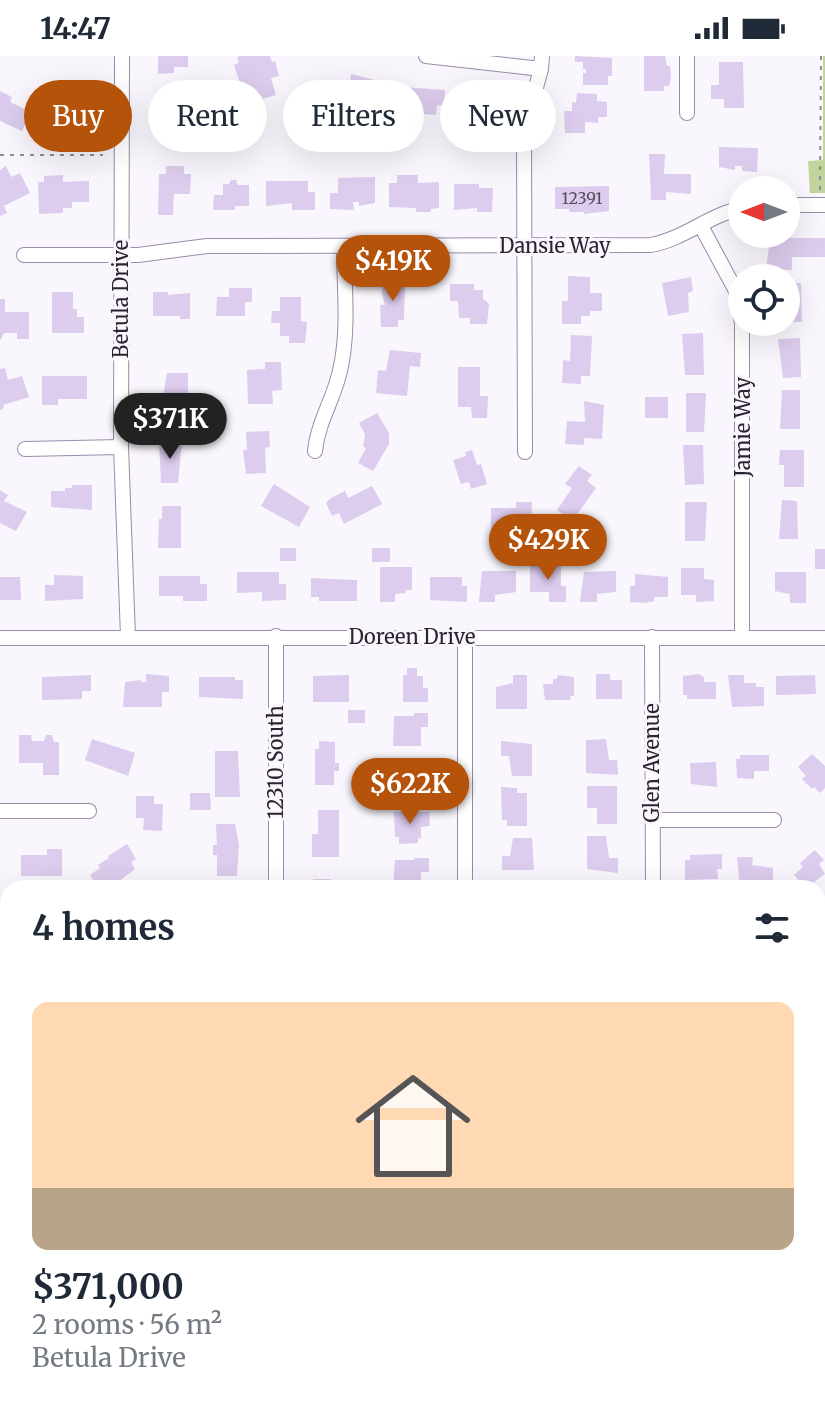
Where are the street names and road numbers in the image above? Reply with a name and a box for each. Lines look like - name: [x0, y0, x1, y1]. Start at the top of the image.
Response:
- street label: Dansie Way: [499, 233, 611, 258]
- street label: Betula Drive: [108, 240, 133, 358]
- street label: Jamie Way: [730, 377, 755, 478]
- street label: Doreen Drive: [349, 624, 475, 649]
- street label: Glen Avenue: [639, 703, 664, 823]
- street label: 12310 South: [263, 705, 288, 819]

